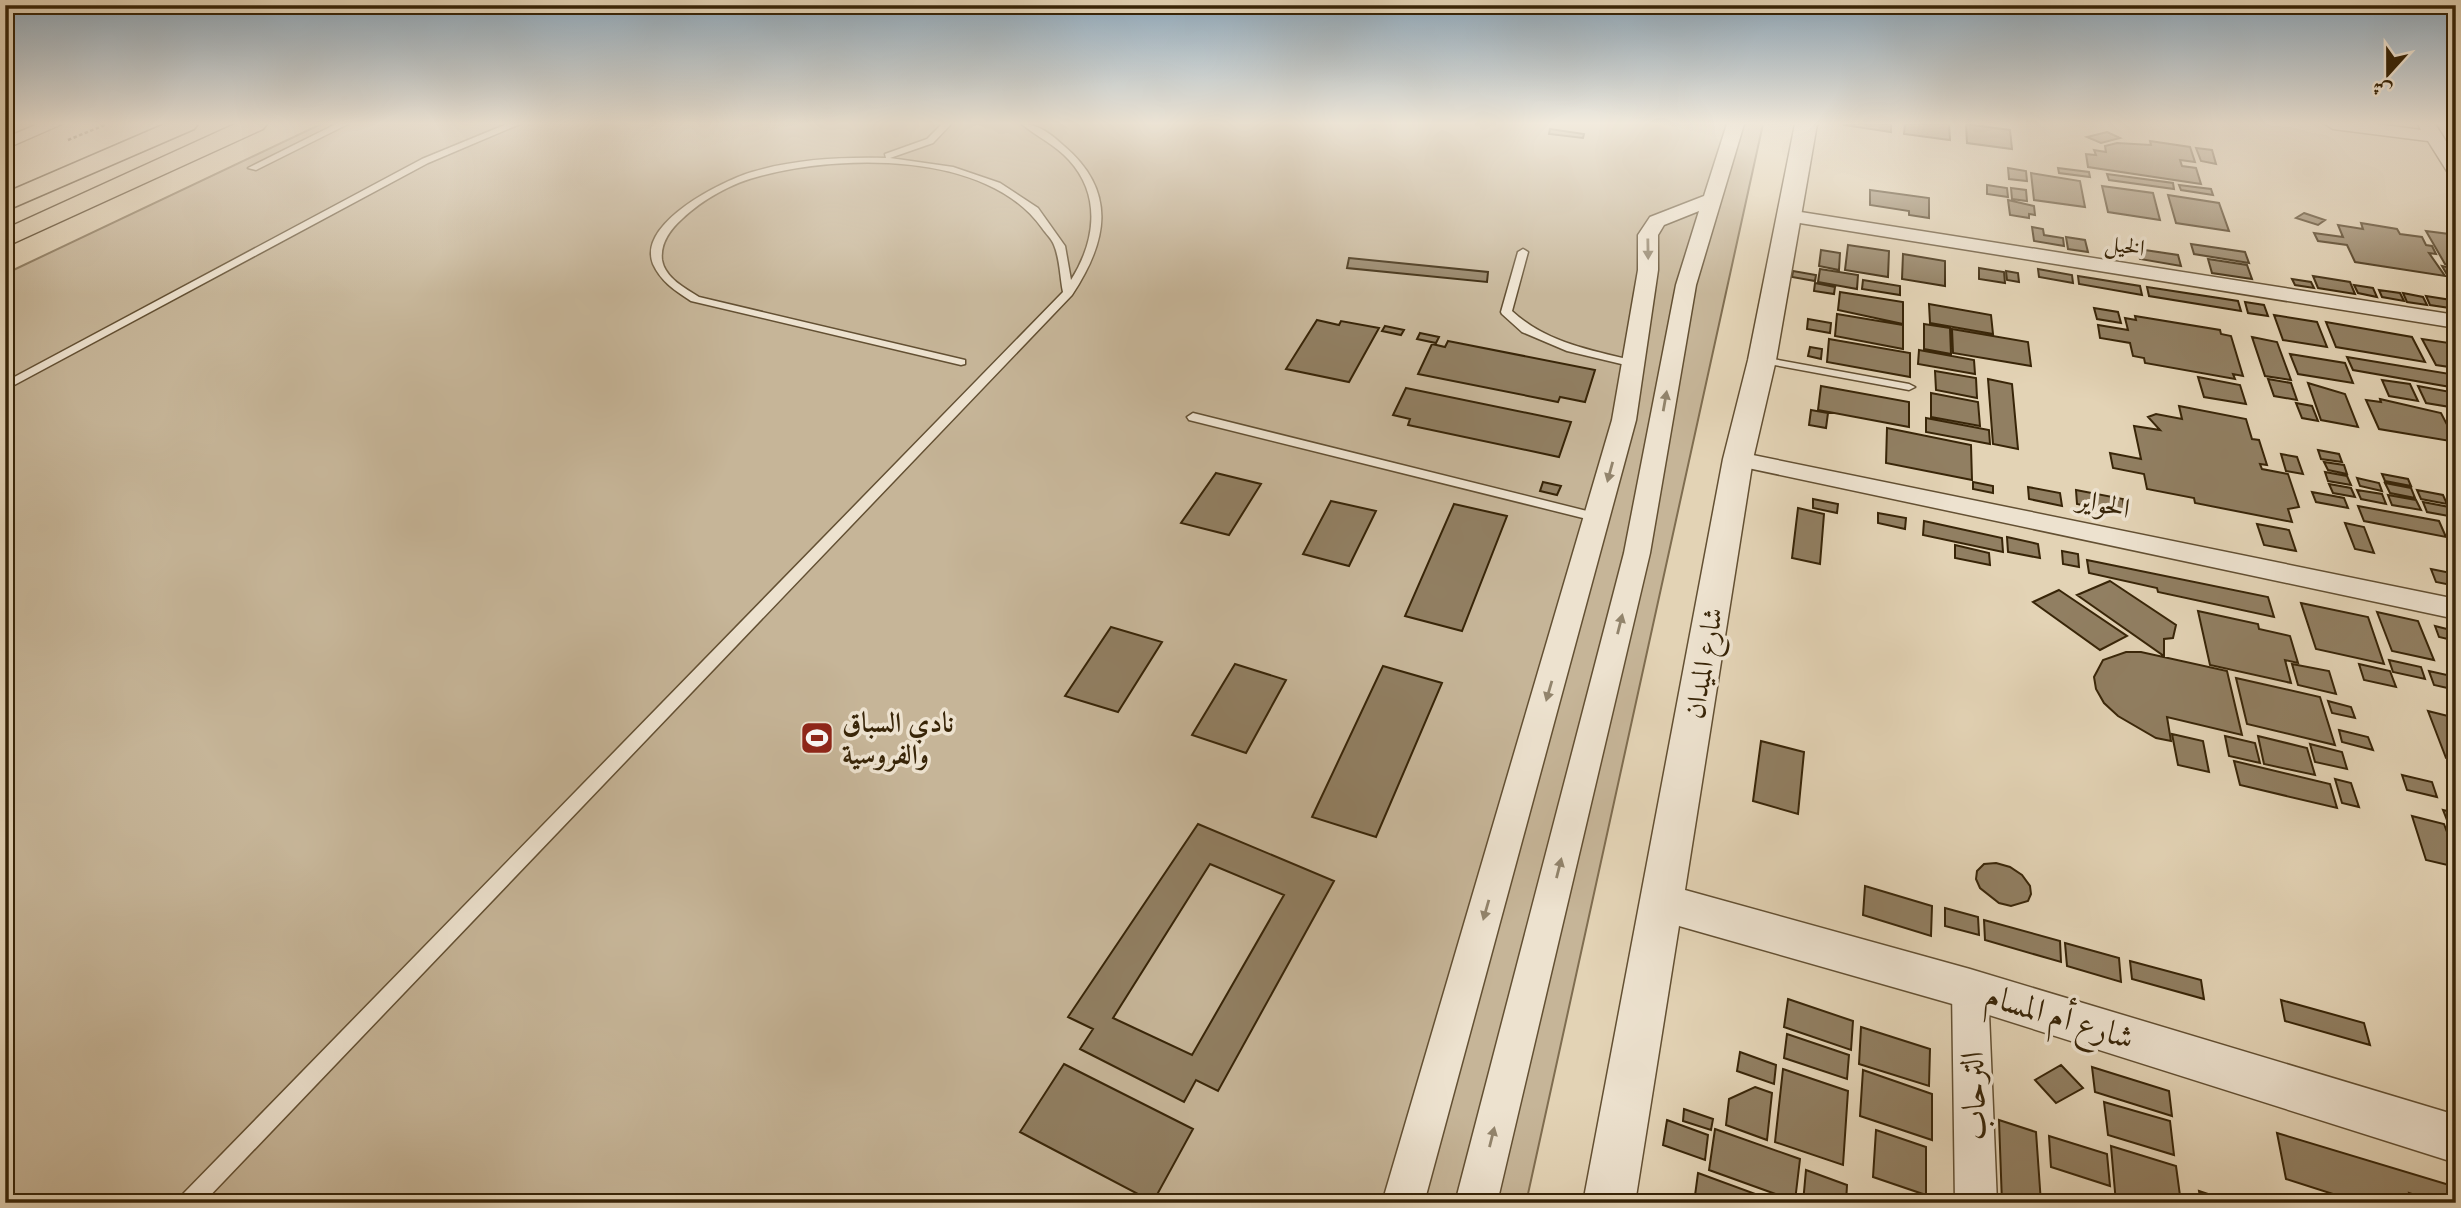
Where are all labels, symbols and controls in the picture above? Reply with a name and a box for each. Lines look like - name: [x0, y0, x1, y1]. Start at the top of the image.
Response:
- north arrow: [2352, 38, 2422, 108]
- text: ش: [2369, 74, 2395, 104]
- street label: الخيل: [2103, 227, 2147, 265]
- one-way arrow: [1642, 238, 1654, 260]
- one-way arrow: [1660, 390, 1671, 412]
- one-way arrow: [1605, 462, 1615, 483]
- street label: الحواير: [2072, 479, 2134, 526]
- street label: شارع الميدان: [1676, 605, 1736, 722]
- one-way arrow: [1615, 613, 1626, 635]
- one-way arrow: [1543, 681, 1554, 703]
- place label: نادي السباق والفروسية: [842, 704, 954, 773]
- sports icon: نادي السباق والفروسية: [798, 719, 836, 757]
- one-way arrow: [1554, 857, 1565, 879]
- one-way arrow: [1481, 900, 1491, 921]
- street label: شارع أم المسام: [1978, 971, 2140, 1067]
- street label: الترحاب: [1950, 1051, 1996, 1141]
- one-way arrow: [1487, 1125, 1498, 1147]

